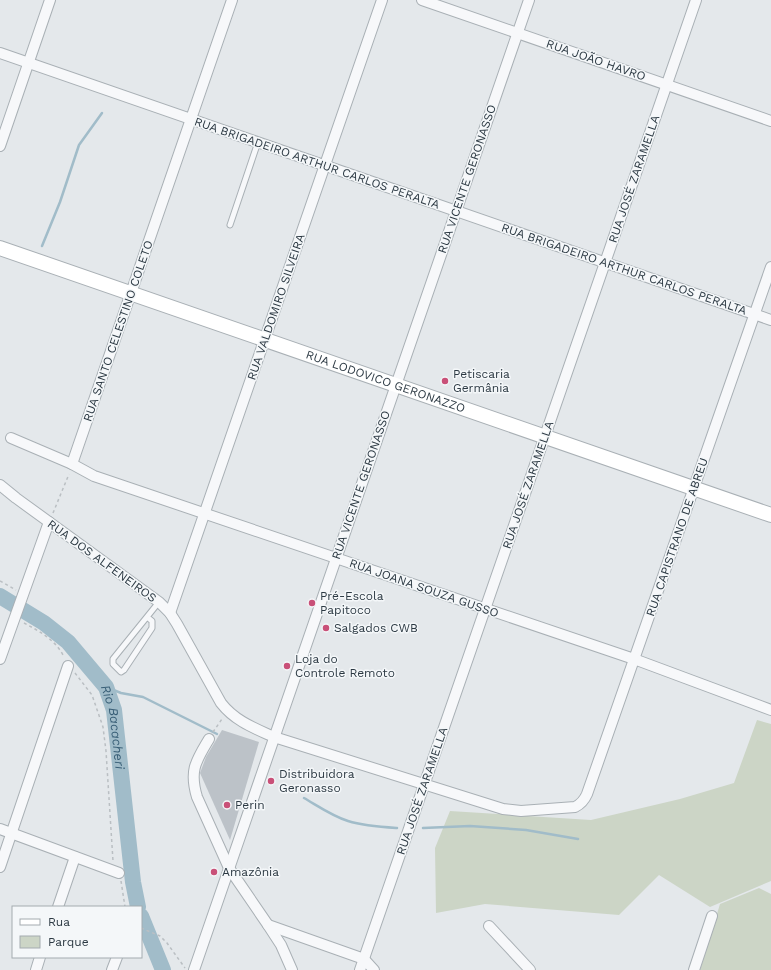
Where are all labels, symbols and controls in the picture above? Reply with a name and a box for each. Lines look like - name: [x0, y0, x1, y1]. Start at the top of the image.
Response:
- street label: RUA JOÃO HAVRO: [544, 36, 648, 84]
- street label: RUA VICENTE GERONASSO: [435, 103, 499, 255]
- street label: RUA JOSÉ ZARAMELLA: [606, 113, 662, 245]
- street label: RUA BRIGADEIRO ARTHUR CARLOS PERALTA: [192, 114, 442, 212]
- street label: RUA BRIGADEIRO ARTHUR CARLOS PERALTA: [499, 220, 749, 318]
- street label: RUA VALDOMIRO SILVEIRA: [244, 232, 308, 382]
- street label: RUA SANTO CELESTINO COLETO: [80, 238, 156, 423]
- street label: RUA LODOVICO GERONAZZO: [304, 347, 467, 416]
- place label: Petiscaria Germânia: [453, 367, 510, 395]
- marker: Petiscaria Germânia: [440, 376, 450, 386]
- street label: RUA VICENTE GERONASSO: [329, 409, 393, 561]
- street label: RUA JOSÉ ZARAMELLA: [500, 419, 556, 551]
- street label: RUA CAPISTRANO DE ABREU: [643, 456, 711, 618]
- street label: RUA DOS ALFENEIROS: [45, 517, 159, 605]
- street label: RUA JOANA SOUZA GUSSO: [347, 556, 501, 620]
- place label: Pré-Escola Papitoco: [320, 589, 384, 617]
- marker: Pré-Escola Papitoco: [307, 598, 317, 608]
- place label: Salgados CWB: [334, 621, 418, 635]
- marker: Salgados CWB: [321, 623, 331, 633]
- place label: Loja do Controle Remoto: [295, 652, 395, 680]
- marker: Loja do Controle Remoto: [282, 661, 292, 671]
- water label: Rio Bacacheri: [98, 683, 128, 771]
- street label: RUA JOSÉ ZARAMELLA: [394, 725, 450, 857]
- place label: Distribuidora Geronasso: [279, 767, 355, 795]
- marker: Distribuidora Geronasso: [266, 776, 276, 786]
- place label: Perin: [235, 798, 265, 812]
- marker: Perin: [222, 800, 232, 810]
- place label: Amazônia: [222, 865, 279, 879]
- marker: Amazônia: [209, 867, 219, 877]
- legend: [12, 906, 142, 958]
- text: Rua: [48, 915, 70, 929]
- text: Parque: [48, 935, 89, 949]

